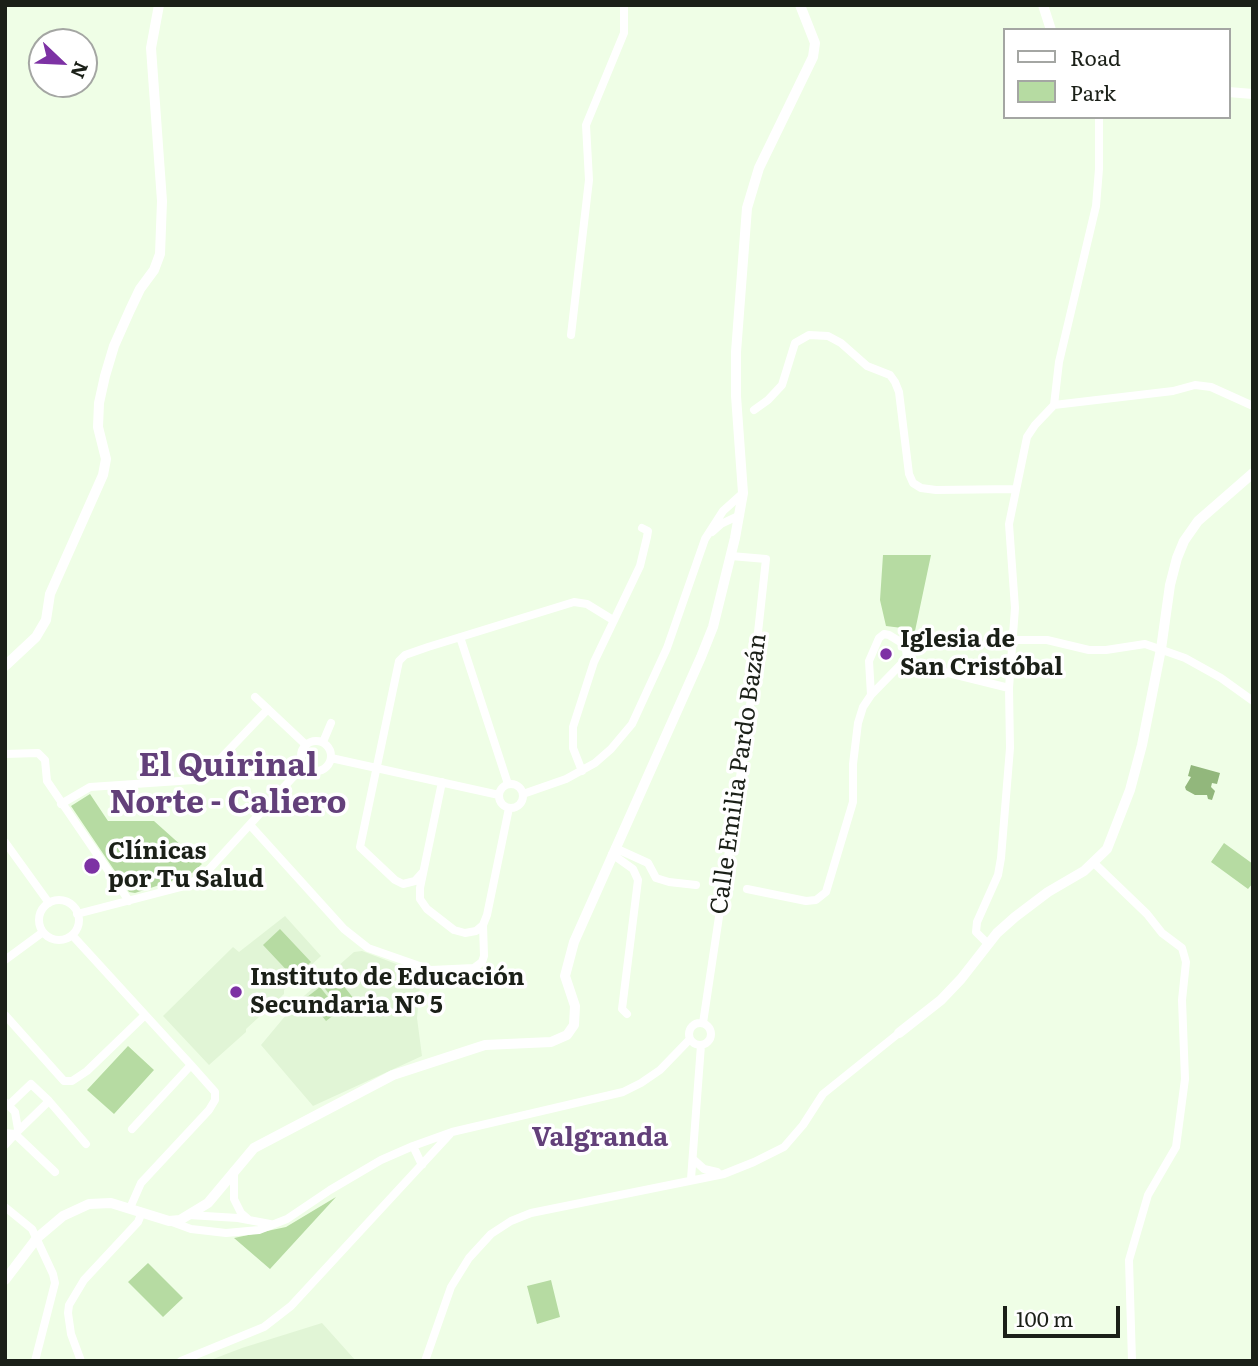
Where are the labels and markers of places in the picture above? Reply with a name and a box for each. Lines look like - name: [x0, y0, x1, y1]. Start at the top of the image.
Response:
- place label: Iglesia de San Cristóbal: [900, 626, 1063, 682]
- marker: Iglesia de San Cristóbal: [878, 646, 894, 662]
- place label: Clínicas por Tu Salud: [108, 838, 264, 894]
- marker: Clínicas por Tu Salud: [82, 856, 102, 876]
- place label: Instituto de Educación Secundaria Nº 5: [250, 964, 524, 1020]
- marker: Instituto de Educación Secundaria Nº 5: [228, 984, 244, 1000]

